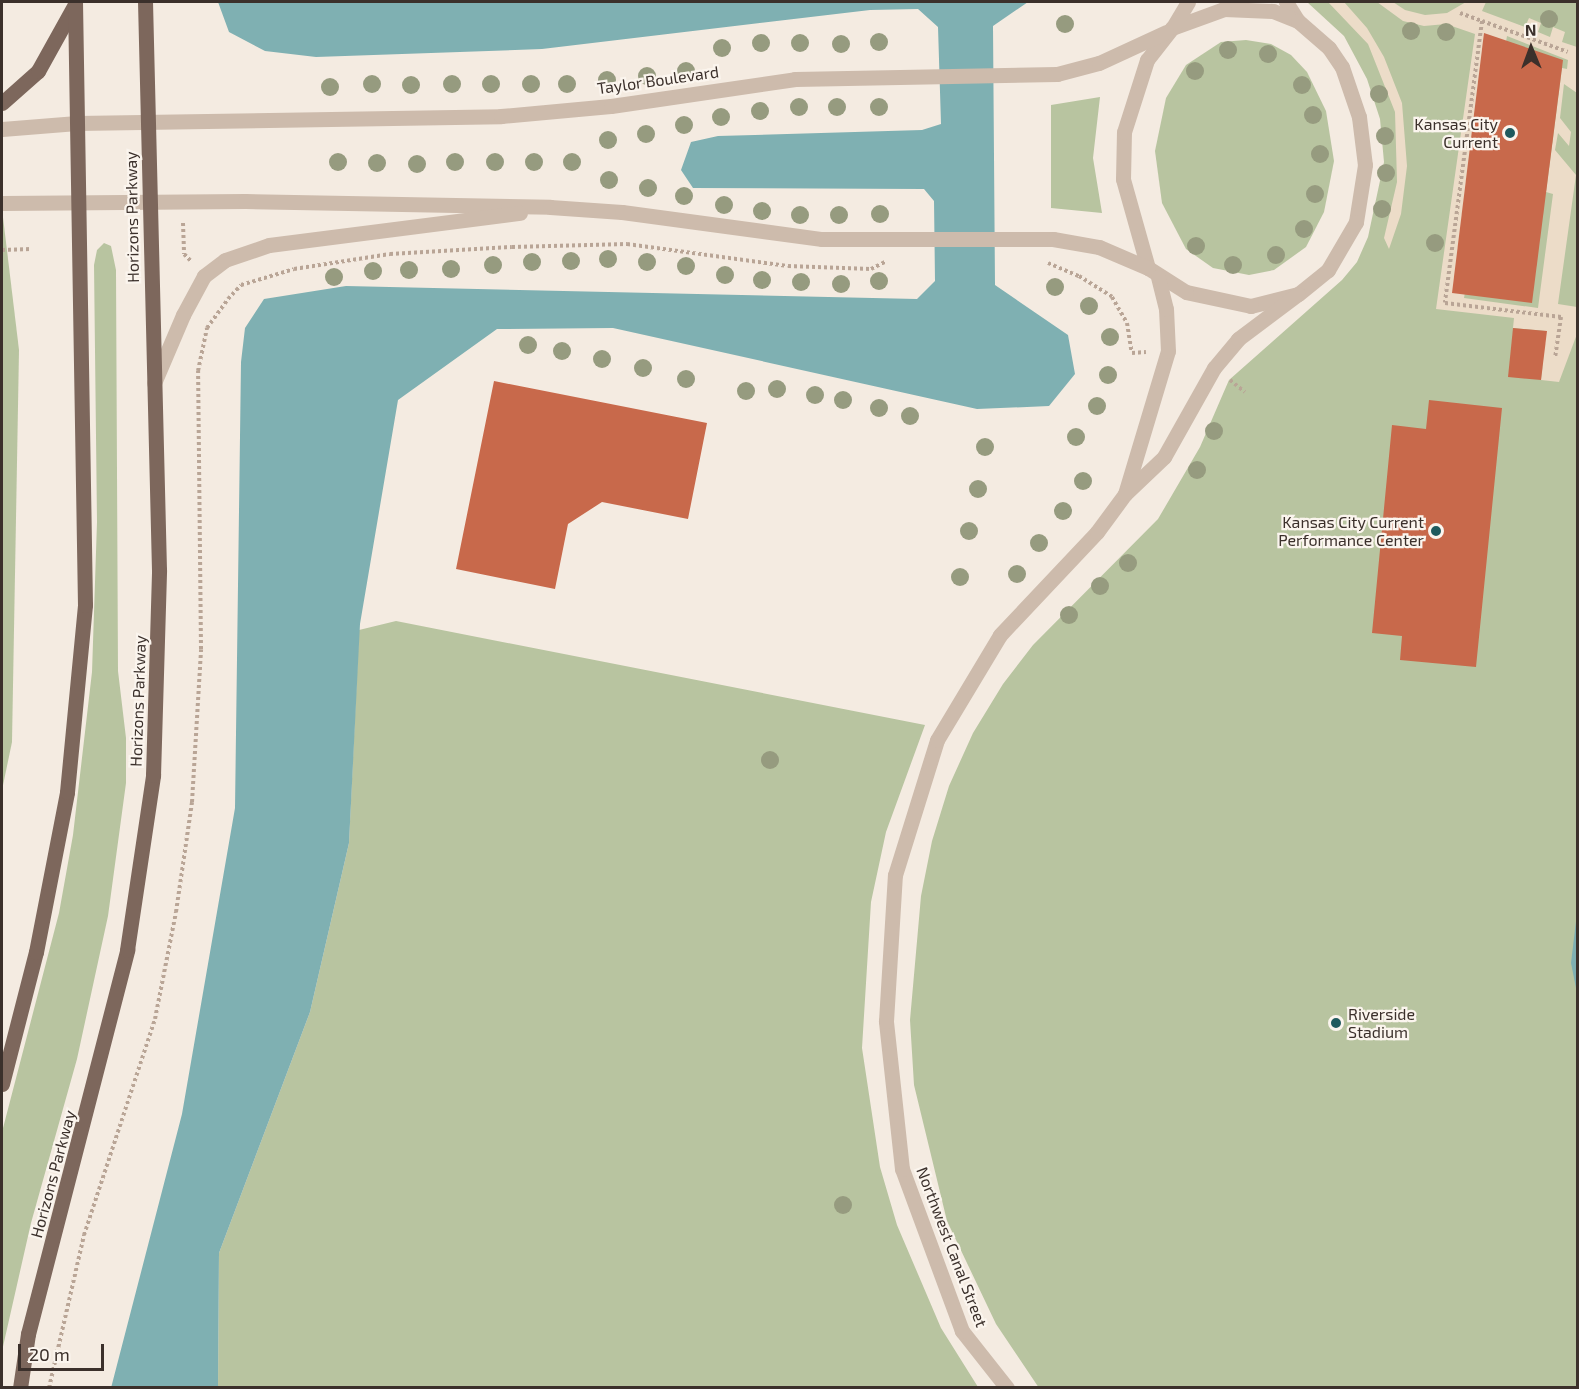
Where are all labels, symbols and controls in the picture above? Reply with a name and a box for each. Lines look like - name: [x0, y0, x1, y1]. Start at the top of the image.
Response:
- north arrow: [1501, 18, 1561, 78]
- text: N: [1525, 20, 1537, 39]
- street label: Taylor Boulevard: [596, 62, 720, 98]
- place label: Kansas City Current: [1414, 114, 1498, 152]
- marker: Kansas City Current: [1503, 126, 1517, 140]
- street label: Horizons Parkway: [121, 151, 143, 283]
- place label: Kansas City Current Performance Center: [1278, 512, 1424, 550]
- marker: Kansas City Current Performance Center: [1429, 524, 1443, 538]
- street label: Horizons Parkway: [126, 635, 150, 767]
- place label: Riverside Stadium: [1348, 1004, 1415, 1042]
- marker: Riverside Stadium: [1329, 1016, 1343, 1030]
- street label: Horizons Parkway: [27, 1108, 79, 1240]
- street label: Northwest Canal Street: [912, 1164, 992, 1330]
- scale bar: [21, 1332, 106, 1370]
- text: 20 m: [29, 1343, 70, 1365]

